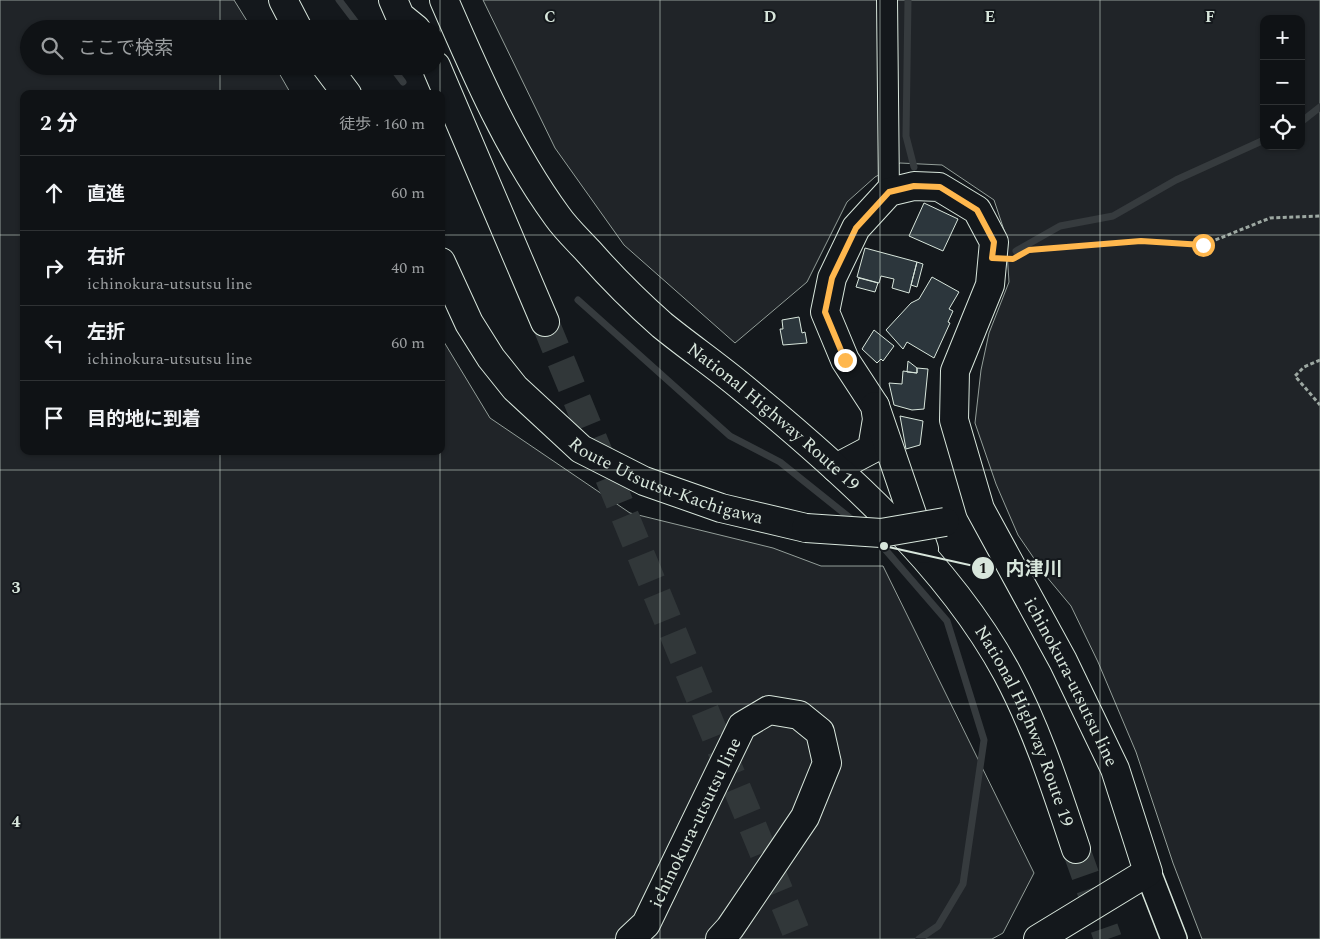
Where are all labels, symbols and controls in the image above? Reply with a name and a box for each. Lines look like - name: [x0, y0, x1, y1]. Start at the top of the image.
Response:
- text: C: [544, 5, 556, 29]
- text: D: [764, 5, 777, 29]
- text: E: [985, 5, 995, 29]
- text: F: [1205, 5, 1215, 29]
- map controls: [1260, 15, 1305, 150]
- button: +: [1260, 15, 1305, 60]
- search box: [20, 20, 445, 75]
- icon: search: [38, 34, 66, 62]
- text: ここで検索: [78, 34, 173, 63]
- button: −: [1260, 60, 1305, 105]
- button: locate: [1260, 105, 1305, 150]
- text: 2 分: [40, 108, 78, 140]
- text: 徒歩 · 160 m: [339, 112, 425, 136]
- icon: ahead: [40, 179, 68, 207]
- text: 直進: [87, 180, 125, 209]
- text: 60 m: [391, 181, 425, 205]
- route start: [1192, 234, 1215, 257]
- text: 右折: [87, 243, 125, 272]
- icon: right: [40, 254, 68, 282]
- text: 40 m: [391, 256, 425, 280]
- text: ichinokura-utsutsu line: [87, 272, 252, 296]
- text: 左折: [87, 318, 125, 347]
- icon: left: [40, 329, 68, 357]
- text: 60 m: [391, 331, 425, 355]
- street label: National Highway Route 19: [681, 336, 866, 497]
- text: ichinokura-utsutsu line: [87, 347, 252, 371]
- route end: [834, 349, 857, 372]
- icon: arrive: [40, 404, 68, 432]
- text: 目的地に到着: [87, 405, 201, 434]
- street label: Route Utsutsu-Kachigawa: [562, 431, 766, 532]
- callout: 内津川: [971, 551, 1073, 585]
- text: 内津川: [1005, 555, 1063, 584]
- text: 1: [979, 557, 987, 580]
- text: 3: [12, 576, 21, 600]
- street label: ichinokura-utsutsu line: [1017, 593, 1125, 771]
- street label: National Highway Route 19: [968, 620, 1081, 830]
- street label: ichinokura-utsutsu line: [643, 733, 749, 912]
- text: 4: [12, 810, 21, 834]

